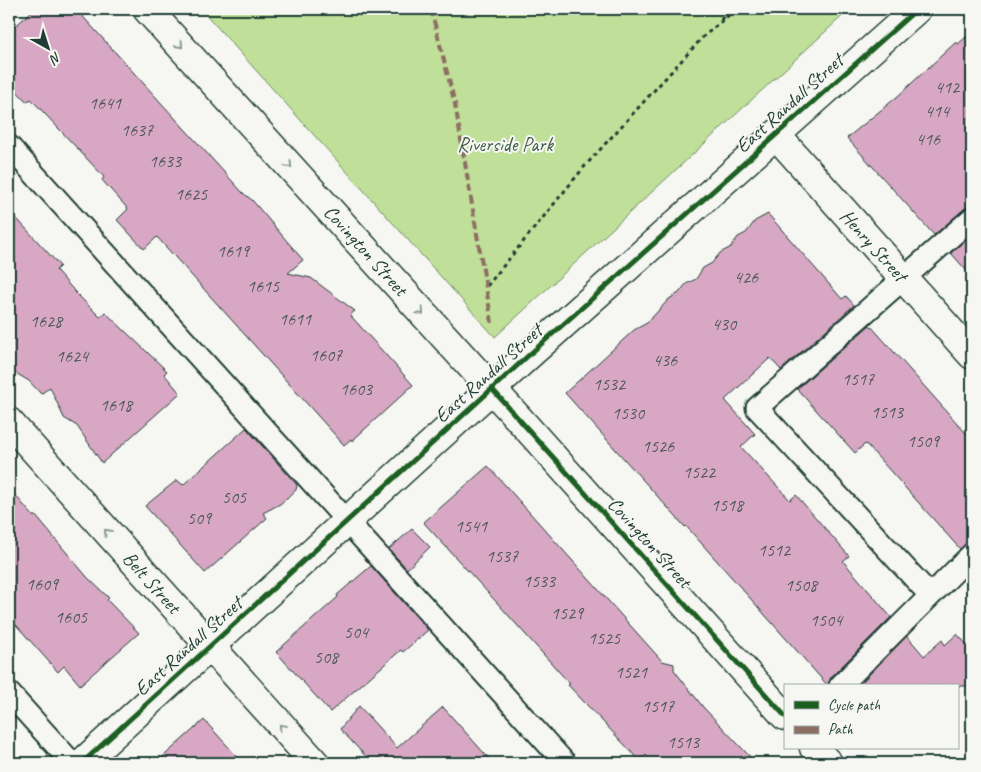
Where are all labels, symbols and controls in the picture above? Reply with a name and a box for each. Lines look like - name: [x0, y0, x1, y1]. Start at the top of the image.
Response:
- north arrow: [22, 22, 72, 72]
- one-way arrow: [174, 39, 183, 48]
- street label: East Randall Street: [730, 46, 851, 158]
- text: N: [45, 48, 65, 69]
- house number: 412: [935, 76, 961, 98]
- house number: 1641: [89, 92, 122, 114]
- house number: 414: [925, 100, 951, 122]
- house number: 1637: [121, 119, 154, 141]
- house number: 416: [916, 128, 941, 150]
- park label: Riverside Park: [457, 132, 554, 157]
- house number: 1633: [149, 150, 183, 172]
- one-way arrow: [283, 160, 292, 169]
- house number: 1625: [175, 183, 208, 205]
- street label: Covington Street: [318, 200, 415, 303]
- street label: Henry Street: [835, 204, 915, 289]
- house number: 1619: [217, 240, 251, 262]
- house number: 426: [734, 266, 759, 288]
- house number: 1615: [247, 275, 280, 297]
- one-way arrow: [416, 306, 425, 315]
- house number: 1611: [279, 308, 312, 330]
- house number: 1628: [30, 310, 64, 332]
- house number: 430: [712, 313, 738, 335]
- street label: East Randall Street: [429, 316, 550, 428]
- house number: 1607: [310, 344, 343, 366]
- house number: 1624: [56, 345, 90, 367]
- house number: 436: [653, 349, 678, 371]
- house number: 1517: [842, 368, 875, 390]
- house number: 1532: [593, 373, 627, 395]
- house number: 1603: [340, 378, 374, 400]
- house number: 1618: [100, 394, 134, 416]
- house number: 1513: [871, 401, 905, 423]
- house number: 1530: [612, 402, 646, 424]
- house number: 1509: [907, 430, 941, 452]
- house number: 1526: [642, 435, 675, 457]
- house number: 1522: [683, 461, 717, 483]
- house number: 505: [222, 486, 247, 508]
- street label: Covington Street: [602, 492, 699, 595]
- house number: 1518: [711, 494, 745, 516]
- house number: 509: [187, 507, 213, 529]
- house number: 1541: [455, 515, 488, 537]
- one-way arrow: [104, 529, 113, 538]
- house number: 1512: [758, 539, 792, 561]
- house number: 1537: [486, 545, 519, 567]
- street label: Belt Street: [117, 546, 188, 620]
- house number: 1533: [523, 570, 557, 592]
- house number: 1609: [26, 573, 60, 595]
- house number: 1508: [785, 574, 819, 596]
- street label: East Randall Street: [129, 589, 250, 701]
- house number: 1529: [551, 602, 585, 624]
- house number: 1605: [55, 606, 88, 628]
- house number: 1504: [810, 609, 844, 631]
- house number: 504: [344, 621, 370, 643]
- house number: 1525: [588, 627, 621, 649]
- house number: 508: [314, 646, 340, 668]
- house number: 1521: [615, 661, 648, 683]
- legend: [784, 684, 958, 750]
- house number: 1517: [642, 695, 675, 717]
- text: Cycle path: [828, 696, 880, 715]
- text: Path: [828, 720, 854, 739]
- one-way arrow: [279, 723, 288, 732]
- house number: 1513: [667, 731, 701, 753]

